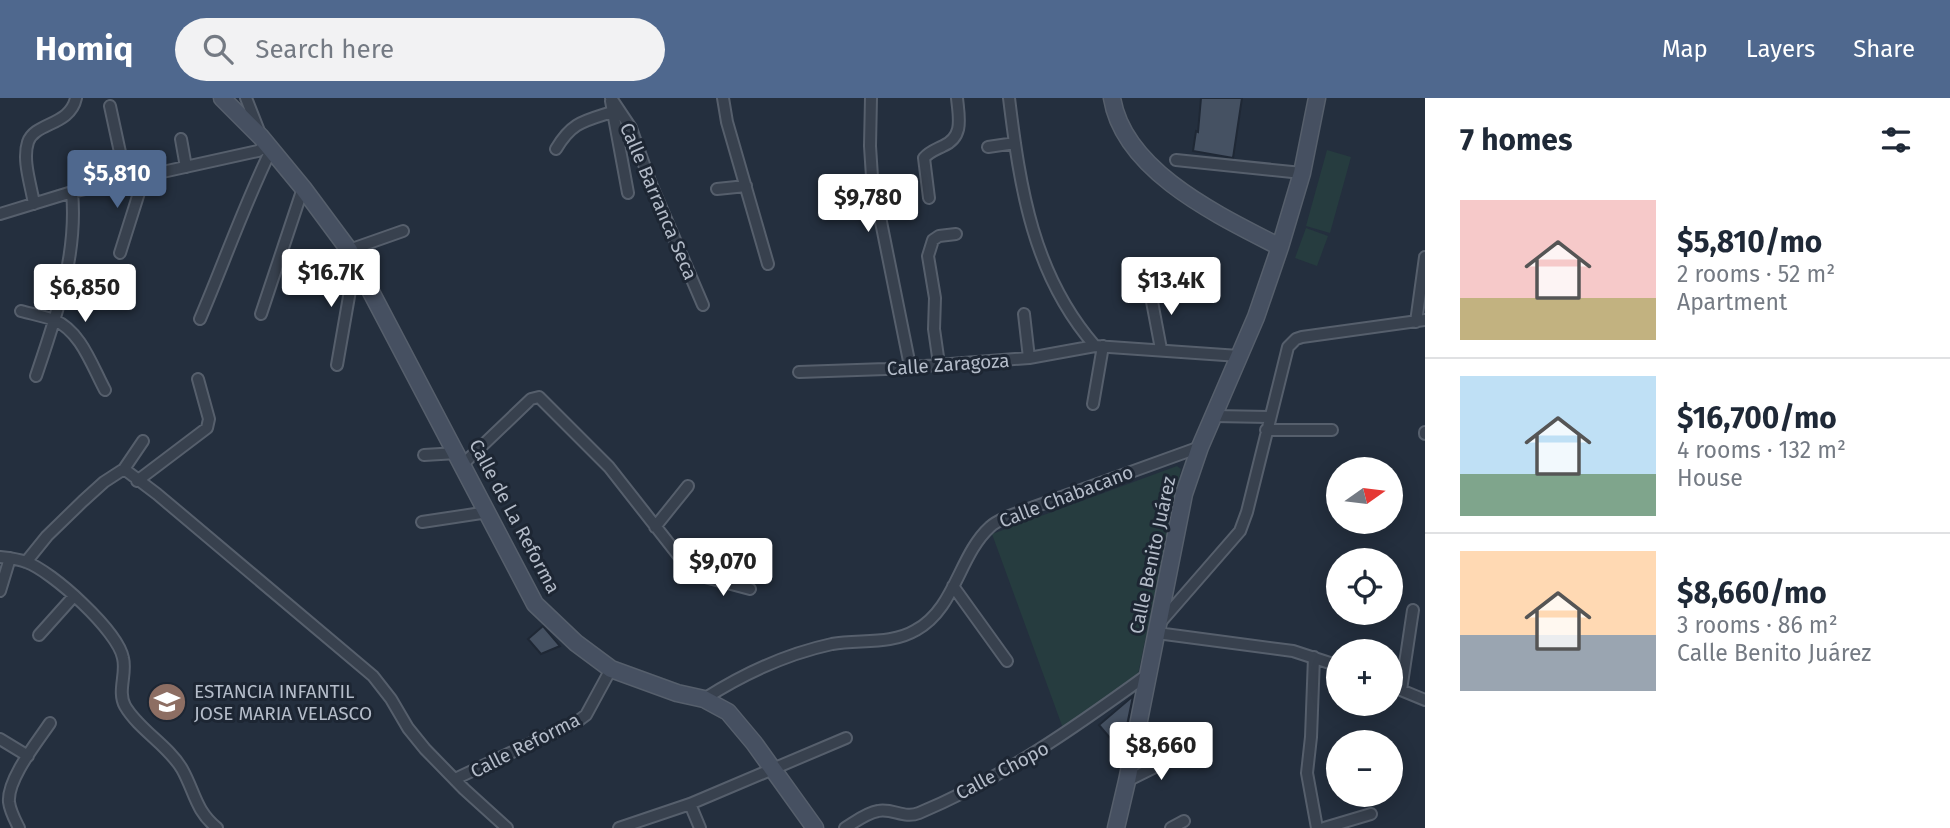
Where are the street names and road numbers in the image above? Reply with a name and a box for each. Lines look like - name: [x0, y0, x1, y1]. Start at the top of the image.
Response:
- street label: Calle Barranca Seca: [615, 119, 702, 283]
- street label: Calle Zaragoza: [886, 349, 1010, 380]
- street label: Calle de La Reforma: [464, 435, 565, 597]
- street label: Calle Chabacano: [996, 460, 1137, 533]
- street label: Calle Benito Juárez: [1125, 474, 1180, 636]
- street label: Calle Reforma: [467, 708, 584, 783]
- street label: Calle Chopo: [952, 736, 1053, 805]

